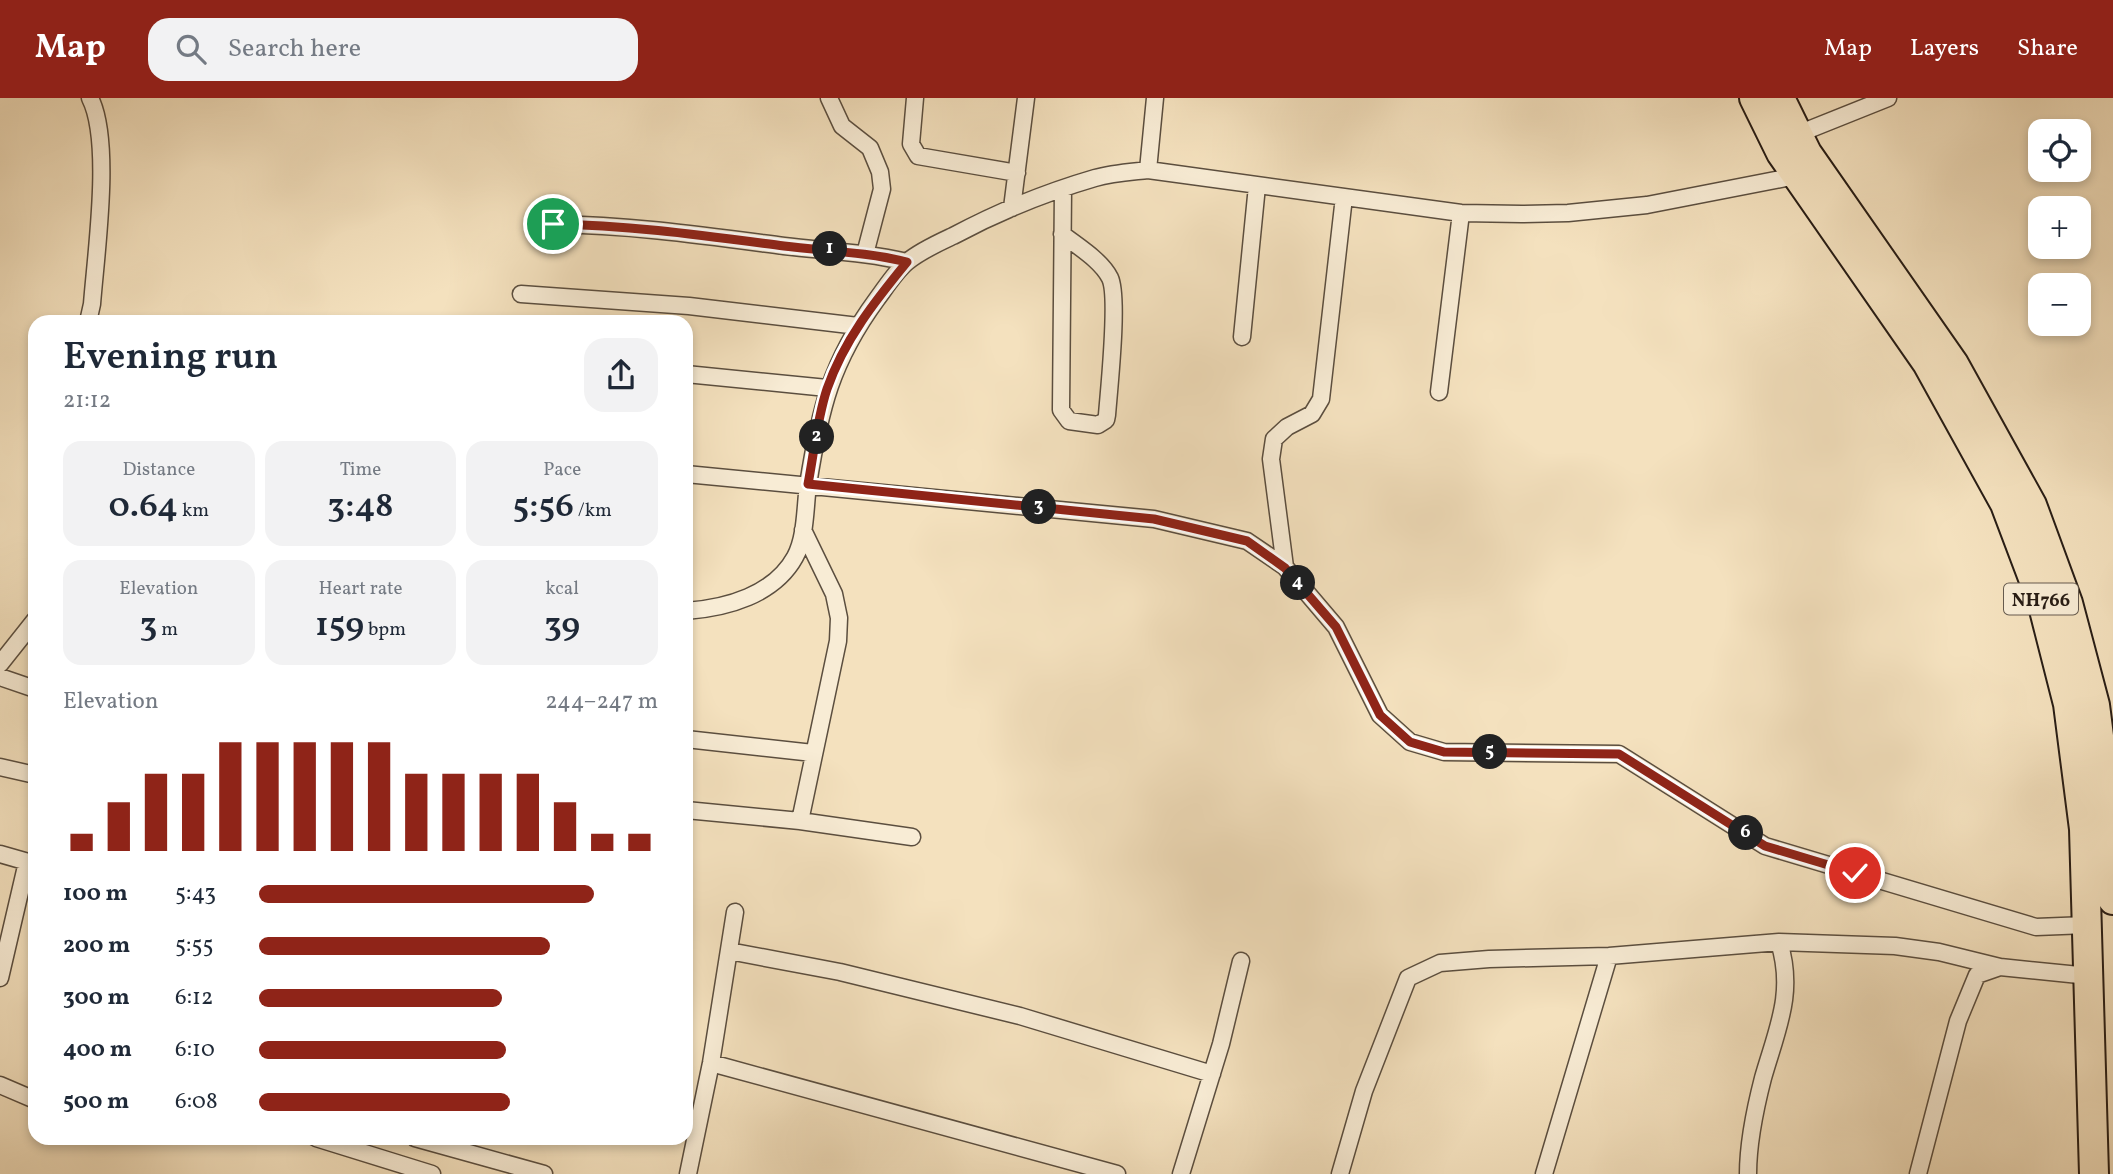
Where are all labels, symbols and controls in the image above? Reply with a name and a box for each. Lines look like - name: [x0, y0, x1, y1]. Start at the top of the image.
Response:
- search box: [148, 18, 638, 81]
- text: Map: [35, 26, 106, 72]
- icon: search: [172, 30, 210, 68]
- text: Search here: [228, 31, 361, 67]
- text: Map: [1824, 32, 1872, 66]
- text: Layers: [1910, 32, 1979, 66]
- text: Share: [2017, 32, 2078, 66]
- map controls: [2028, 119, 2091, 336]
- button: locate: [2028, 119, 2091, 182]
- pin: [523, 194, 583, 254]
- button: +: [2028, 196, 2091, 259]
- icon: arrive: [534, 205, 572, 243]
- pin: 1: [812, 232, 848, 266]
- text: 1: [826, 235, 833, 261]
- button: −: [2028, 273, 2091, 336]
- text: Evening run: [63, 332, 278, 385]
- button: share: [584, 338, 658, 412]
- text: 21:12: [63, 385, 111, 417]
- pin: 2: [800, 420, 834, 454]
- text: 2: [812, 423, 821, 449]
- text: Distance: [122, 457, 195, 483]
- text: Time: [340, 457, 381, 483]
- text: Pace: [543, 457, 581, 483]
- text: 0.64: [109, 483, 178, 531]
- text: 3:48: [327, 483, 394, 531]
- text: 5:56: [512, 483, 574, 531]
- pin: 3: [1021, 490, 1056, 524]
- text: 3: [1034, 493, 1043, 519]
- text: km: [178, 498, 209, 524]
- text: /km: [574, 498, 612, 524]
- pin: 4: [1280, 566, 1316, 601]
- text: 4: [1292, 569, 1303, 595]
- text: Elevation: [119, 576, 198, 602]
- text: Heart rate: [319, 576, 402, 602]
- text: kcal: [545, 576, 579, 602]
- road number: NH766: [2004, 584, 2078, 614]
- text: 3: [140, 602, 157, 650]
- text: 159: [315, 602, 364, 650]
- text: 39: [544, 602, 580, 650]
- text: m: [157, 617, 178, 643]
- text: bpm: [364, 617, 406, 643]
- text: Elevation: [63, 686, 159, 718]
- text: 244–247 m: [545, 686, 658, 718]
- pin: 5: [1472, 734, 1508, 770]
- text: 5: [1485, 738, 1494, 764]
- pin: 6: [1728, 816, 1764, 850]
- text: 6: [1740, 819, 1751, 845]
- pin: [1825, 843, 1885, 903]
- icon: check: [1836, 854, 1874, 892]
- text: 100 m: [63, 878, 128, 910]
- text: 5:43: [175, 878, 216, 910]
- text: 200 m: [63, 930, 130, 962]
- text: 5:55: [175, 930, 214, 962]
- text: 300 m: [63, 982, 130, 1014]
- text: 6:12: [175, 982, 213, 1014]
- text: 400 m: [63, 1034, 132, 1066]
- text: 6:10: [175, 1034, 215, 1066]
- text: 500 m: [63, 1086, 129, 1118]
- text: 6:08: [175, 1086, 218, 1118]

